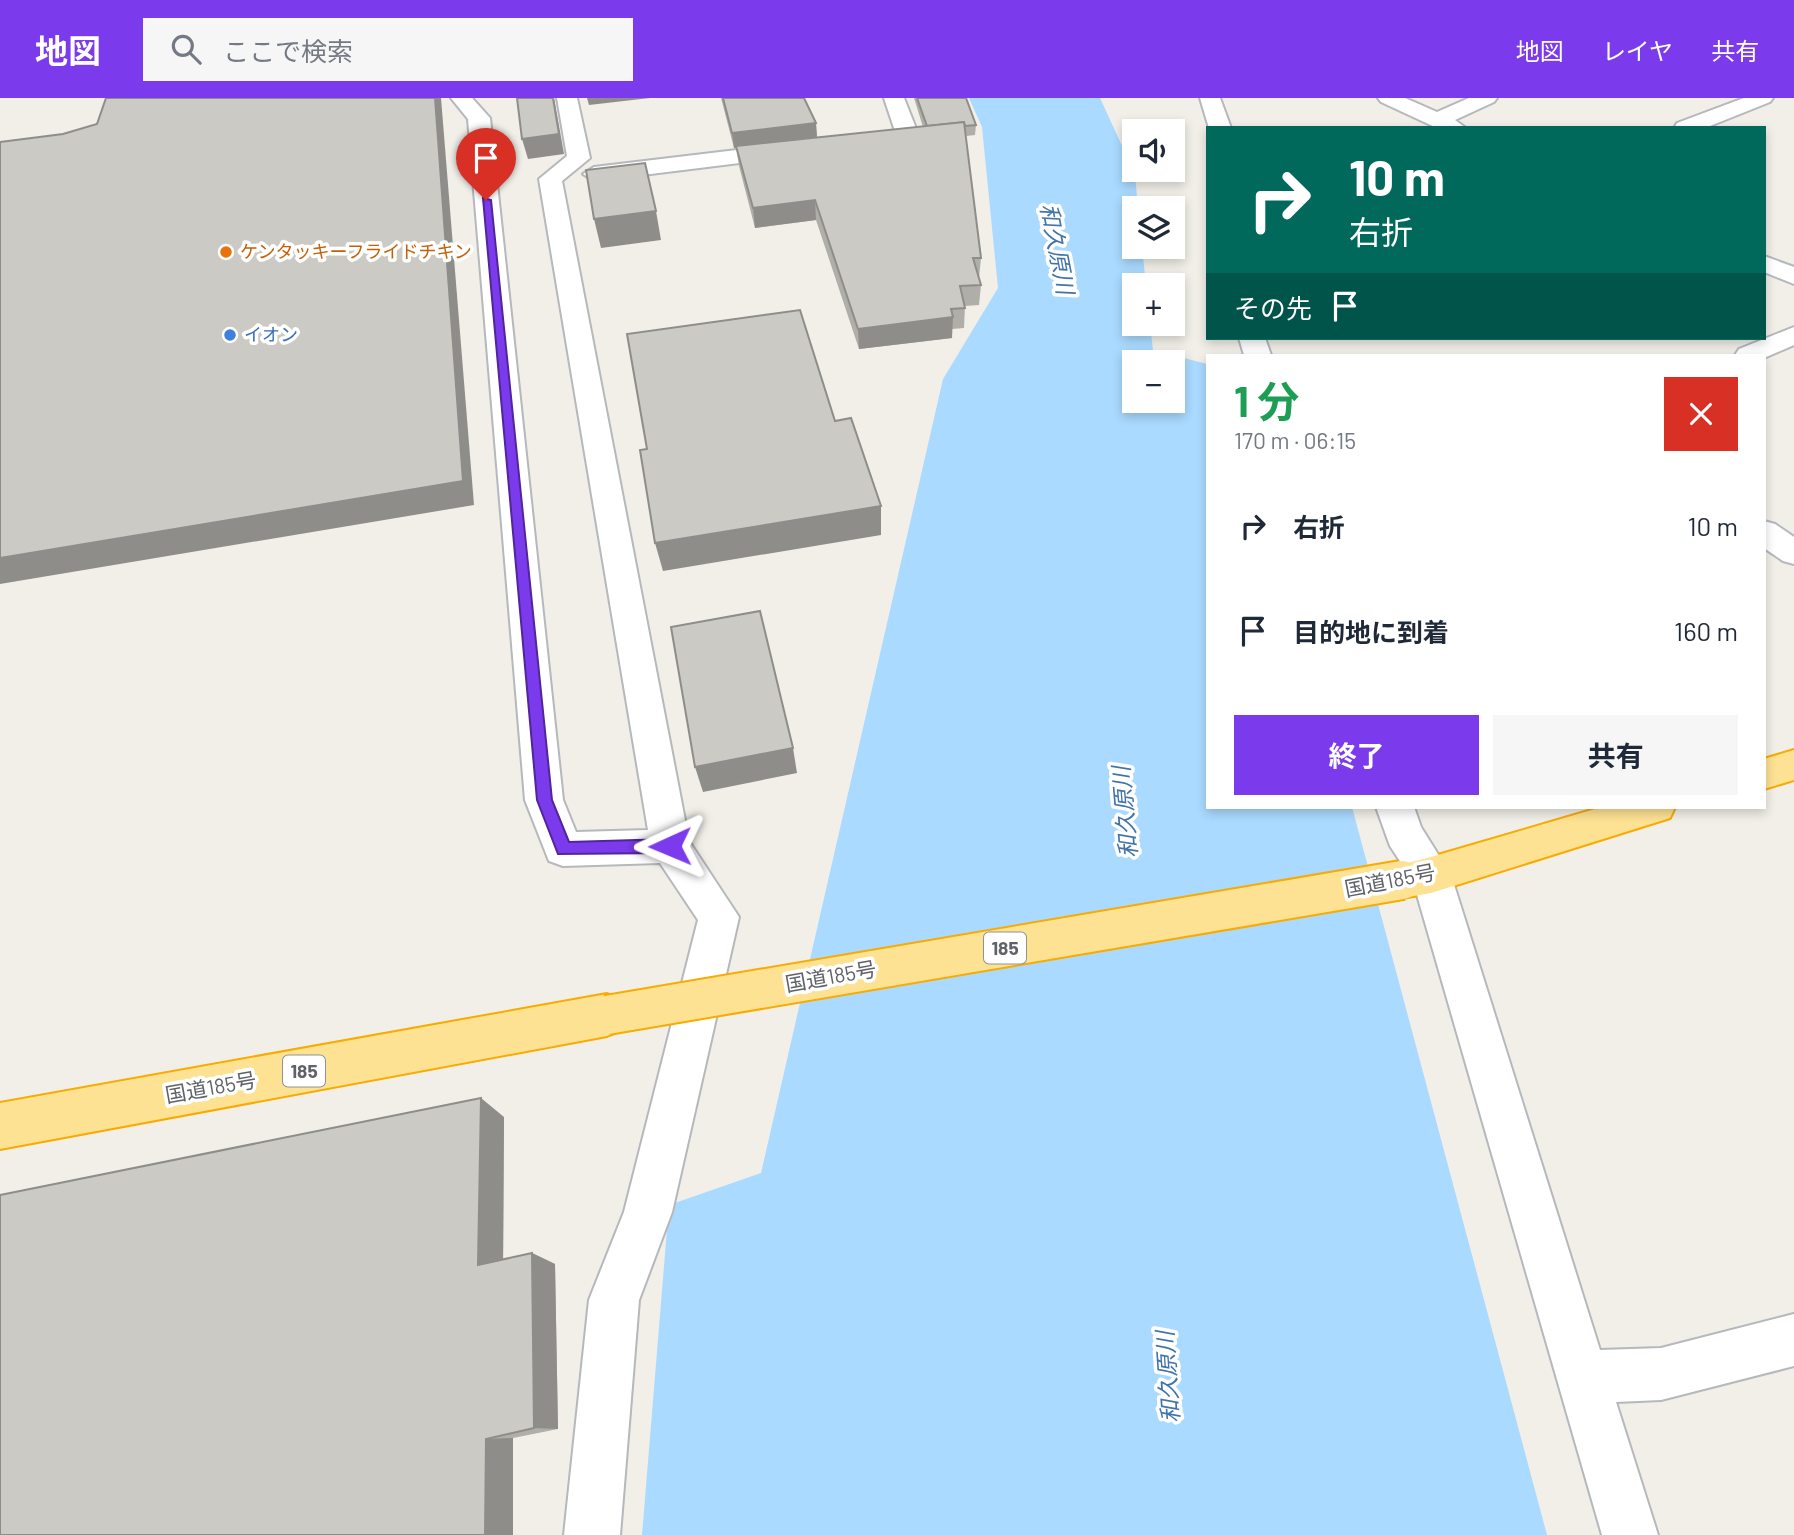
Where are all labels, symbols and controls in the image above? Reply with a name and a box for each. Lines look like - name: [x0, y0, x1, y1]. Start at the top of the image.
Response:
- search box: [143, 18, 633, 81]
- text: 地図: [35, 30, 101, 70]
- icon: search: [167, 30, 205, 68]
- text: ここで検索: [223, 35, 353, 66]
- text: 地図: [1516, 36, 1564, 65]
- text: レイヤ: [1602, 36, 1673, 65]
- text: 共有: [1711, 36, 1759, 65]
- map controls: [1122, 119, 1185, 413]
- button: sound: [1122, 119, 1185, 182]
- pin: [456, 128, 516, 200]
- icon: arrive: [467, 139, 505, 177]
- text: 10 m: [1349, 147, 1445, 206]
- icon: right: [1234, 154, 1325, 245]
- button: layers: [1122, 196, 1185, 259]
- water label: 和久原川: [1035, 201, 1081, 300]
- text: 右折: [1349, 212, 1413, 250]
- place label: ケンタッキーフライドチキン: [240, 240, 472, 262]
- marker: ケンタッキーフライドチキン: [218, 244, 234, 260]
- button: +: [1122, 273, 1185, 336]
- icon: arrive: [1326, 287, 1364, 325]
- text: その先: [1234, 292, 1312, 323]
- place label: イオン: [244, 323, 298, 345]
- marker: イオン: [222, 327, 238, 343]
- button: −: [1122, 350, 1185, 413]
- text: 1 分: [1234, 375, 1299, 425]
- button: close: [1664, 377, 1738, 451]
- text: 170 m · 06:15: [1234, 426, 1356, 454]
- icon: right: [1234, 507, 1272, 545]
- text: 10 m: [1688, 510, 1738, 541]
- text: 右折: [1293, 511, 1345, 542]
- icon: arrive: [1234, 612, 1272, 650]
- text: 160 m: [1674, 615, 1738, 646]
- text: 目的地に到着: [1293, 616, 1449, 647]
- button: 終了: [1234, 715, 1479, 795]
- button: 共有: [1493, 715, 1738, 795]
- water label: 和久原川: [1106, 762, 1142, 859]
- position arrow: [633, 809, 707, 883]
- street label: 国道185号: [1342, 858, 1437, 901]
- road number: 185: [984, 932, 1026, 964]
- street label: 国道185号: [783, 955, 878, 996]
- road number: 185: [283, 1056, 325, 1086]
- street label: 国道185号: [163, 1066, 258, 1107]
- water label: 和久原川: [1150, 1327, 1184, 1424]

